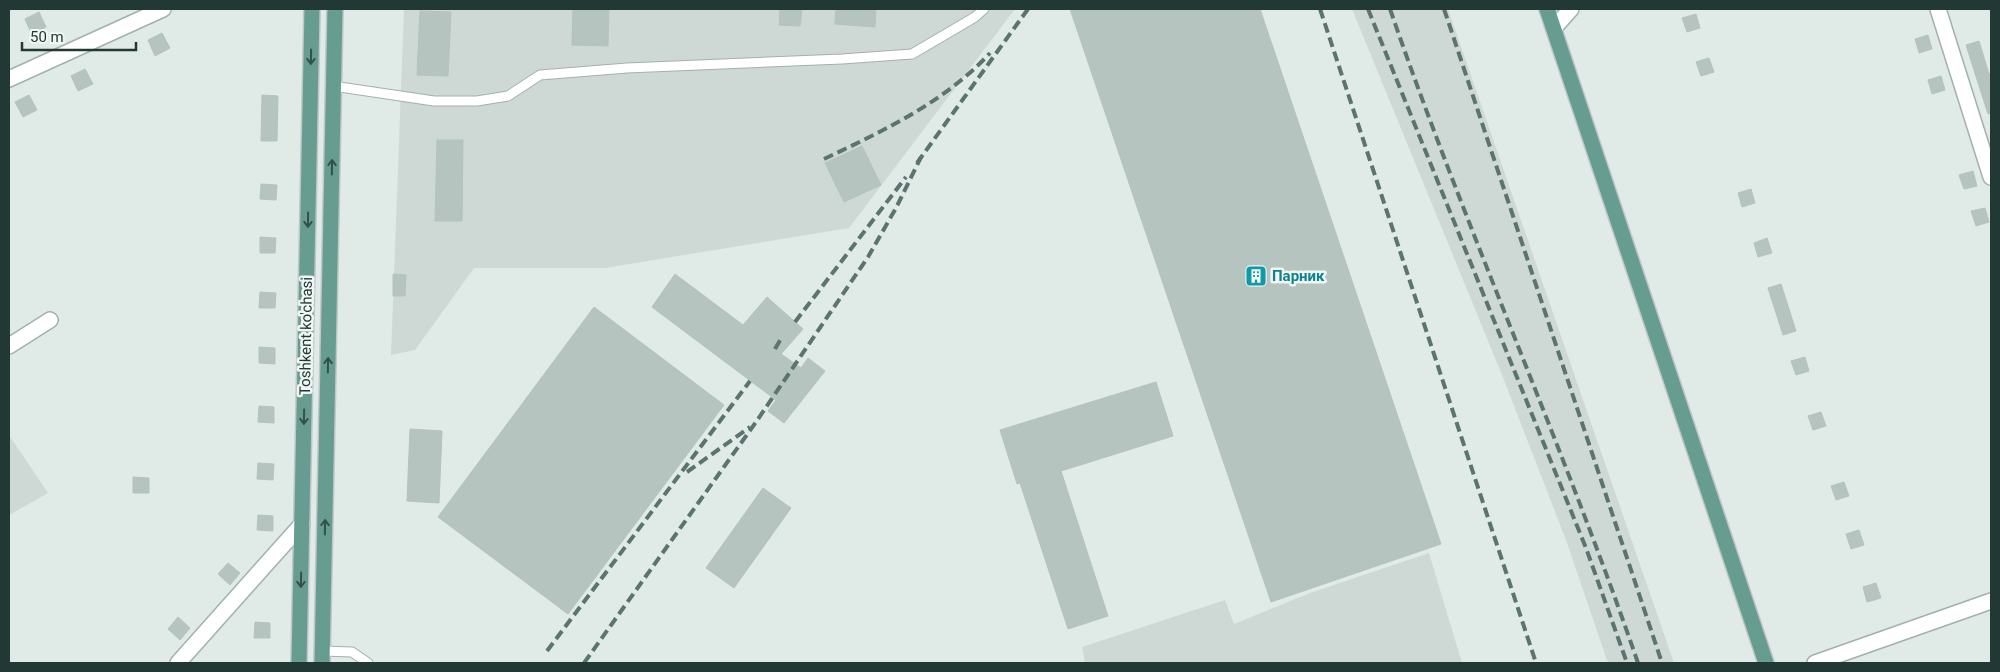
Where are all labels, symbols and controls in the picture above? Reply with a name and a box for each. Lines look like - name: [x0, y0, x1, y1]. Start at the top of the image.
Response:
- scale bar: [22, 20, 136, 52]
- text: 50 m: [30, 28, 64, 46]
- one-way arrow: [306, 49, 316, 65]
- one-way arrow: [327, 159, 336, 175]
- one-way arrow: [303, 212, 313, 228]
- building icon: Парник: [1244, 264, 1268, 288]
- place label: Парник: [1272, 267, 1325, 285]
- street label: Toshkent ko'chasi: [296, 277, 316, 395]
- one-way arrow: [323, 357, 333, 373]
- one-way arrow: [299, 409, 309, 425]
- one-way arrow: [320, 519, 330, 536]
- one-way arrow: [296, 572, 306, 588]

